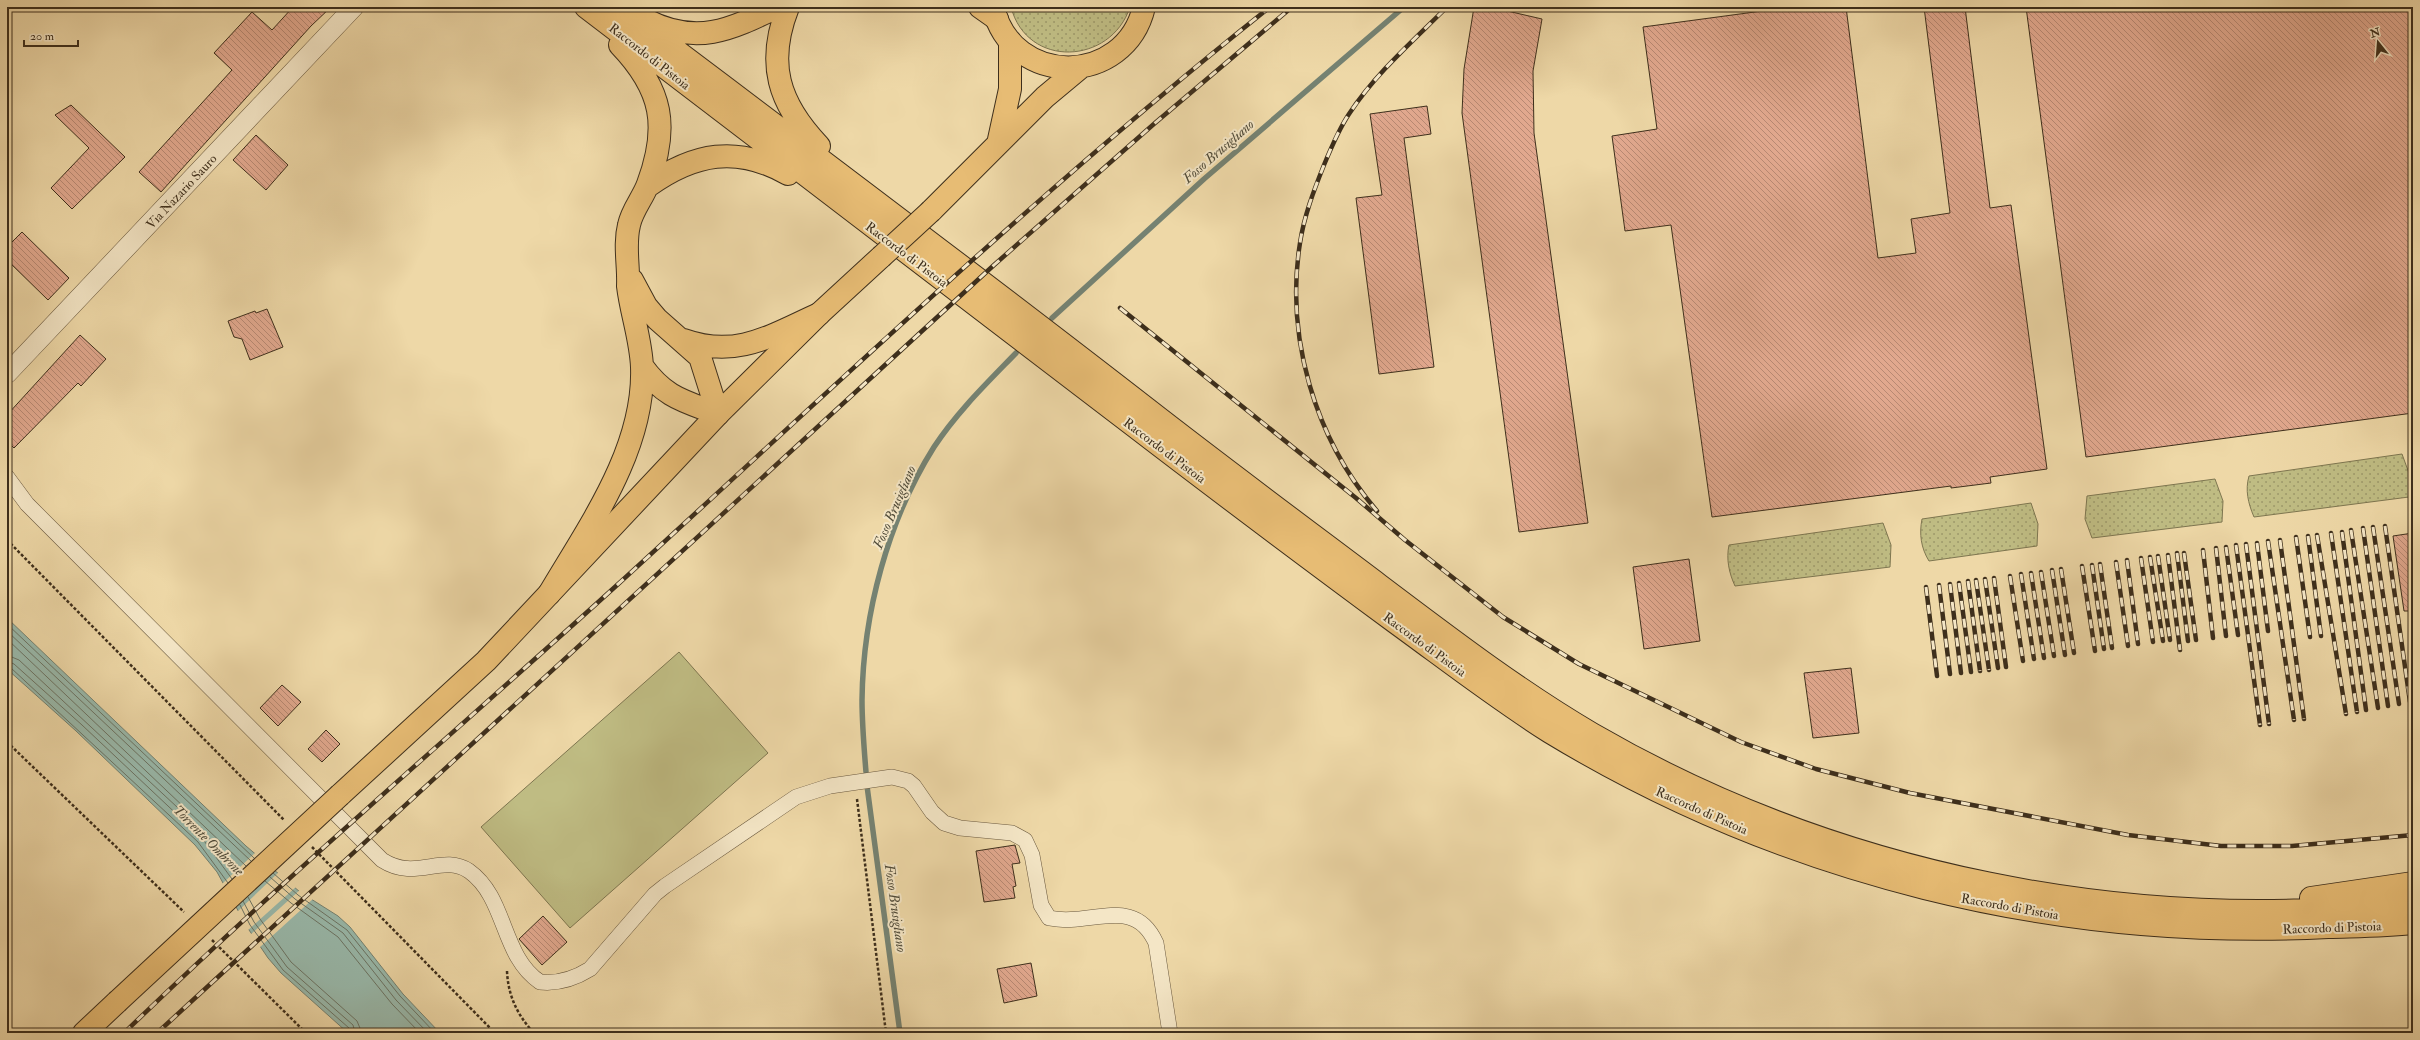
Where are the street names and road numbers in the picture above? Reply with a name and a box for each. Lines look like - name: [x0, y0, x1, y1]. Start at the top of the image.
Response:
- street label: Raccordo di Pistoia: [606, 20, 694, 94]
- street label: Via Nazario Sauro: [143, 151, 221, 232]
- street label: Raccordo di Pistoia: [862, 219, 951, 291]
- street label: Raccordo di Pistoia: [1120, 415, 1209, 487]
- street label: Raccordo di Pistoia: [1380, 609, 1470, 681]
- street label: Raccordo di Pistoia: [1653, 784, 1751, 839]
- street label: Raccordo di Pistoia: [1960, 891, 2060, 924]
- street label: Raccordo di Pistoia: [2282, 918, 2382, 938]

